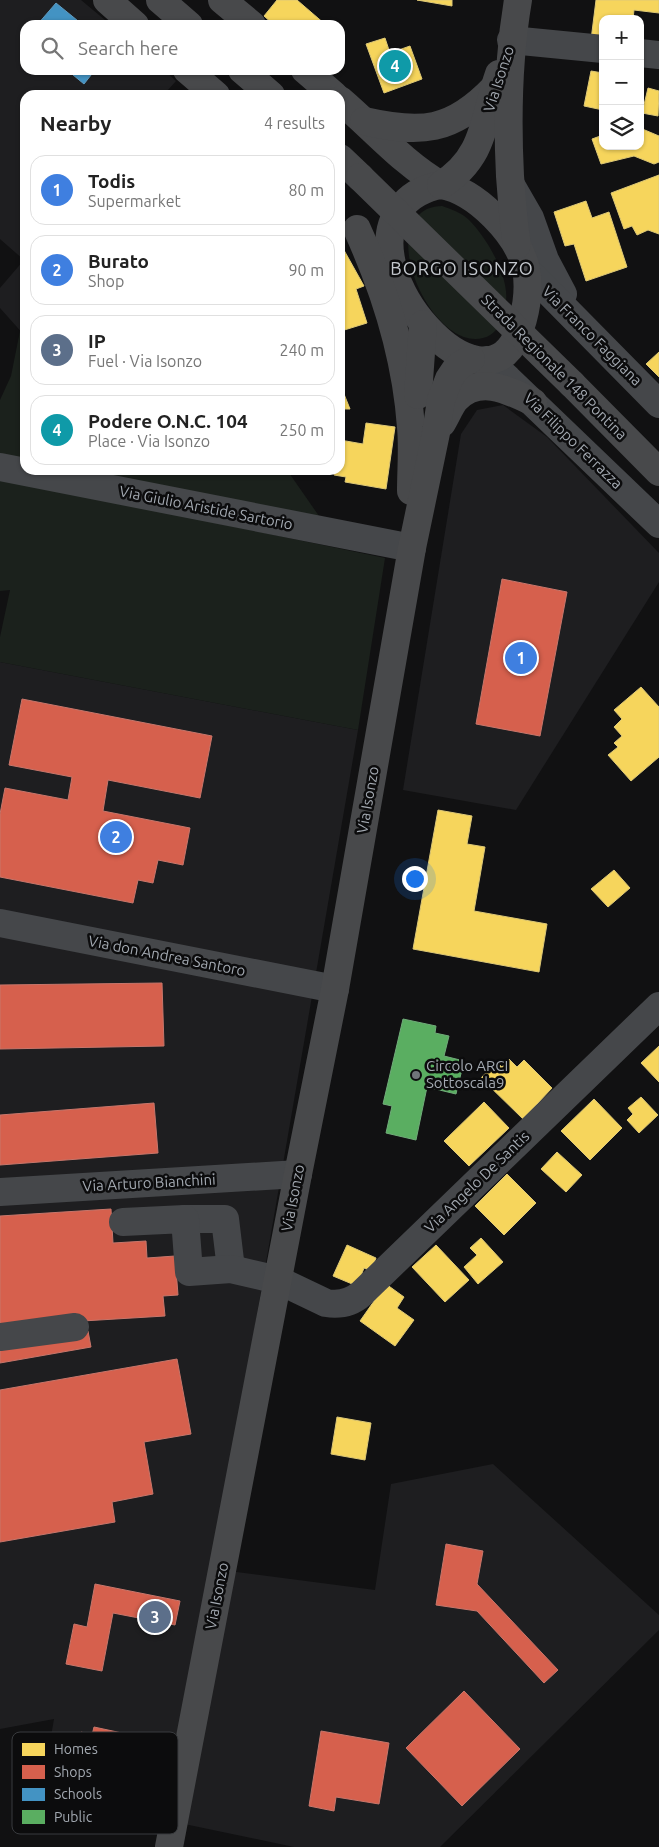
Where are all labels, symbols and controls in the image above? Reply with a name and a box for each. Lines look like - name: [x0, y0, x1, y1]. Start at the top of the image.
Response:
- map controls: [599, 15, 644, 150]
- button: +: [599, 15, 644, 60]
- search box: [20, 20, 345, 75]
- icon: search: [38, 34, 66, 62]
- text: Search here: [78, 37, 178, 59]
- street label: Via Isonzo: [480, 44, 517, 114]
- pin: 4: [379, 47, 411, 85]
- button: −: [599, 60, 644, 105]
- button: layers: [599, 105, 644, 150]
- text: Nearby: [40, 111, 111, 135]
- text: 4 results: [264, 114, 325, 132]
- text: Todis: [88, 170, 135, 192]
- text: 1: [52, 181, 62, 199]
- text: 80 m: [288, 181, 324, 199]
- text: Supermarket: [88, 192, 181, 210]
- text: Burato: [88, 250, 149, 272]
- district label: BORGO ISONZO: [390, 258, 534, 278]
- text: 2: [52, 261, 62, 279]
- text: 90 m: [288, 261, 324, 279]
- text: Shop: [88, 272, 124, 290]
- street label: Via Franco Faggiana: [539, 282, 646, 389]
- street label: Strada Regionale 148 Pontina: [478, 290, 631, 443]
- text: IP: [88, 330, 106, 352]
- text: 3: [52, 341, 62, 359]
- text: 240 m: [279, 341, 324, 359]
- text: Fuel · Via Isonzo: [88, 352, 202, 370]
- street label: Via Filippo Ferrazza: [521, 389, 626, 492]
- text: Podere O.N.C. 104: [88, 410, 248, 432]
- text: 4: [52, 421, 62, 439]
- text: 250 m: [279, 421, 324, 439]
- text: Place · Via Isonzo: [88, 432, 210, 450]
- street label: Via Giulio Aristide Sartorio: [118, 482, 294, 533]
- pin: 1: [505, 639, 537, 677]
- street label: Via Isonzo: [353, 765, 382, 835]
- pin: 2: [100, 818, 132, 856]
- your location: [402, 866, 428, 892]
- street label: Via don Andrea Santoro: [87, 932, 247, 979]
- place label: Circolo ARCI Sottoscala9: [426, 1057, 508, 1091]
- marker: Circolo ARCI Sottoscala9: [410, 1069, 422, 1081]
- street label: Via Angelo De Santis: [421, 1127, 532, 1236]
- street label: Via Isonzo: [278, 1163, 307, 1233]
- street label: Via Arturo Bianchini: [82, 1171, 216, 1194]
- street label: Via Isonzo: [202, 1561, 231, 1631]
- pin: 3: [139, 1598, 171, 1636]
- legend: [12, 1732, 178, 1834]
- text: Homes: [54, 1741, 98, 1757]
- text: Shops: [54, 1764, 92, 1780]
- text: Schools: [54, 1786, 102, 1802]
- text: Public: [54, 1809, 93, 1825]

